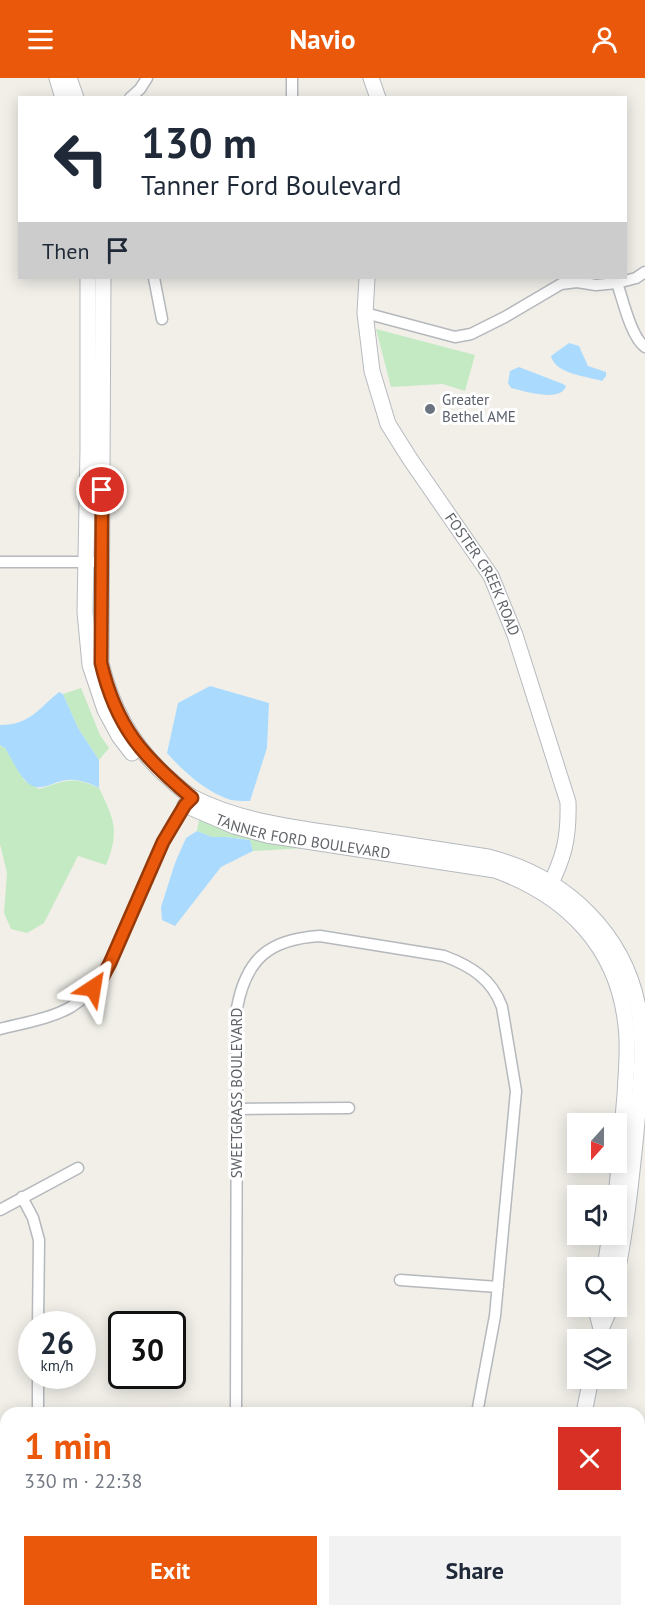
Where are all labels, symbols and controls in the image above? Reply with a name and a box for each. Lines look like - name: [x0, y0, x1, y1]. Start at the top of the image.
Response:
- text: Navio: [290, 22, 355, 56]
- icon: menu: [24, 23, 57, 56]
- icon: person: [588, 23, 621, 56]
- text: 130 m: [141, 115, 257, 170]
- icon: left: [42, 120, 120, 198]
- text: Tanner Ford Boulevard: [141, 168, 401, 202]
- icon: arrive: [101, 234, 134, 267]
- text: Then: [42, 237, 89, 265]
- place label: Greater Bethel AME: [442, 390, 516, 426]
- marker: Greater Bethel AME: [423, 402, 437, 416]
- pin: [76, 464, 127, 515]
- icon: arrive: [85, 473, 118, 506]
- street label: FOSTER CREEK ROAD: [441, 509, 524, 638]
- street label: TANNER FORD BOULEVARD: [213, 809, 392, 863]
- position arrow: [61, 956, 125, 1020]
- street label: SWEETGRASS BOULEVARD: [227, 1008, 246, 1178]
- north arrow: [567, 1113, 627, 1173]
- map controls: [567, 1113, 627, 1389]
- button: sound: [567, 1185, 627, 1245]
- button: search: [567, 1257, 627, 1317]
- speed limit sign: 30: [108, 1311, 186, 1389]
- text: 26: [40, 1323, 74, 1362]
- button: layers: [567, 1329, 627, 1389]
- text: km/h: [41, 1356, 73, 1375]
- text: 1 min: [24, 1422, 112, 1469]
- button: close: [558, 1427, 621, 1490]
- text: 330 m · 22:38: [24, 1468, 142, 1494]
- button: Exit: [24, 1536, 317, 1605]
- button: Share: [329, 1536, 621, 1605]

